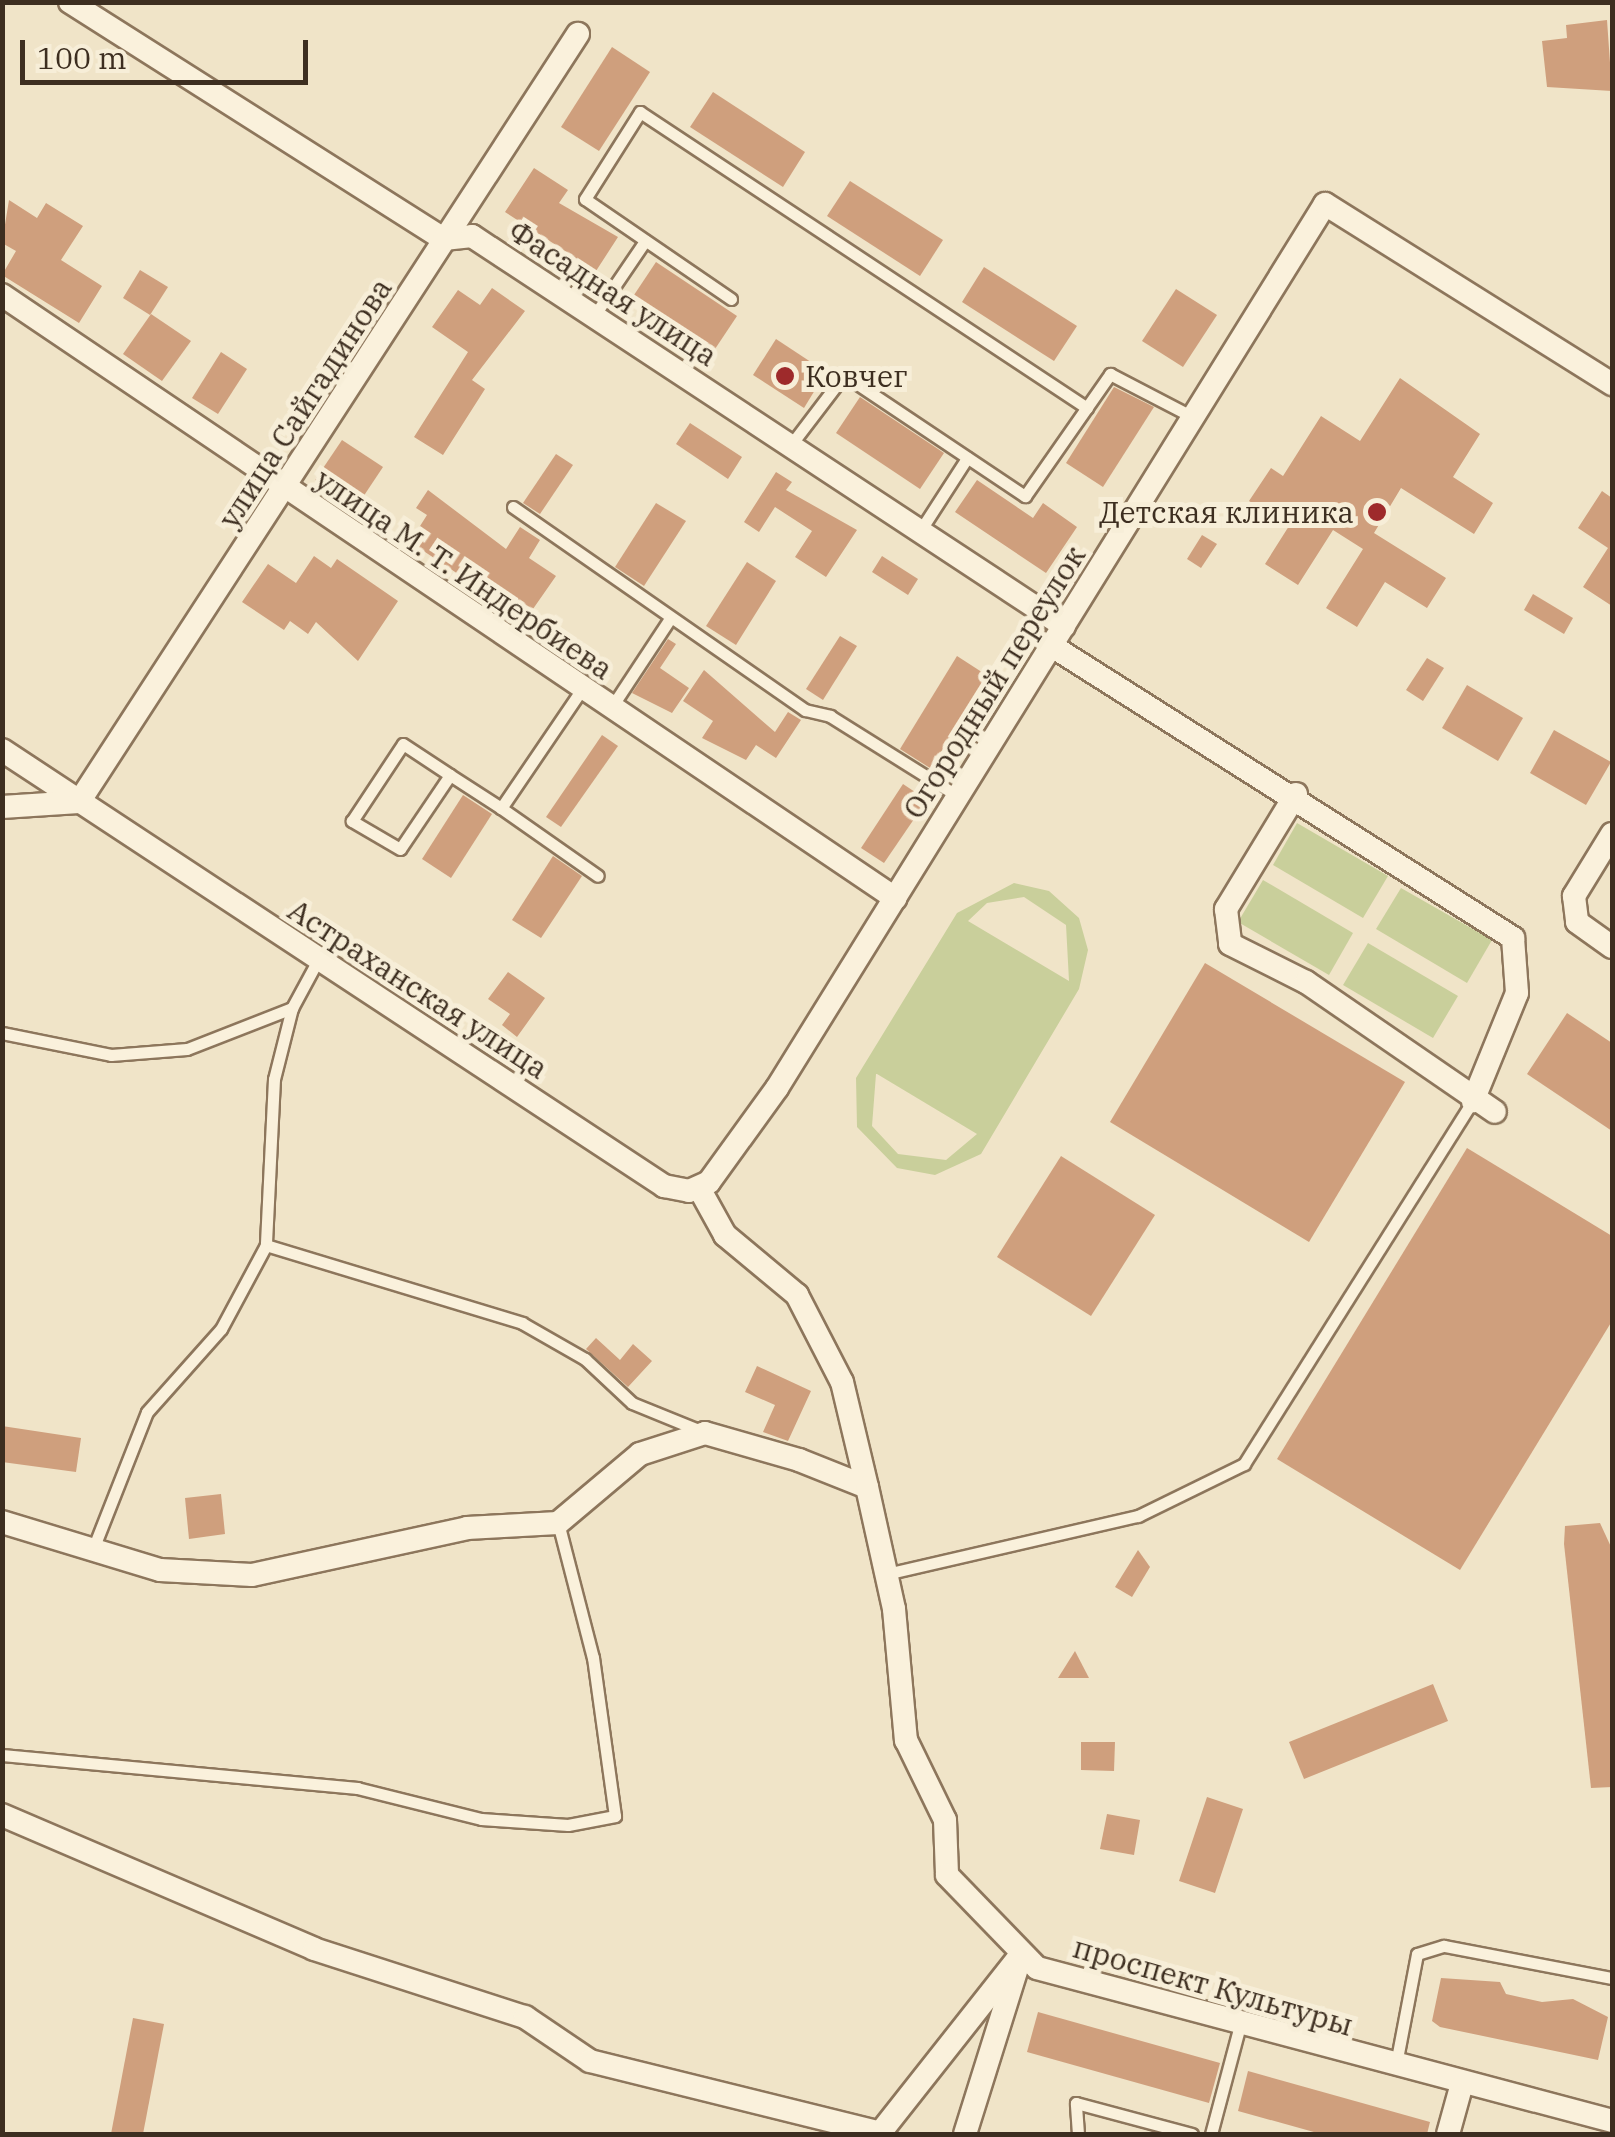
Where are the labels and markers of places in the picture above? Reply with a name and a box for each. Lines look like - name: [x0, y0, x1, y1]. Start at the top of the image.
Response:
- place label: Ковчег: [805, 358, 908, 394]
- marker: Ковчег: [774, 365, 796, 387]
- place label: Детская клиника: [1099, 494, 1354, 530]
- marker: Детская клиника: [1364, 499, 1390, 525]

